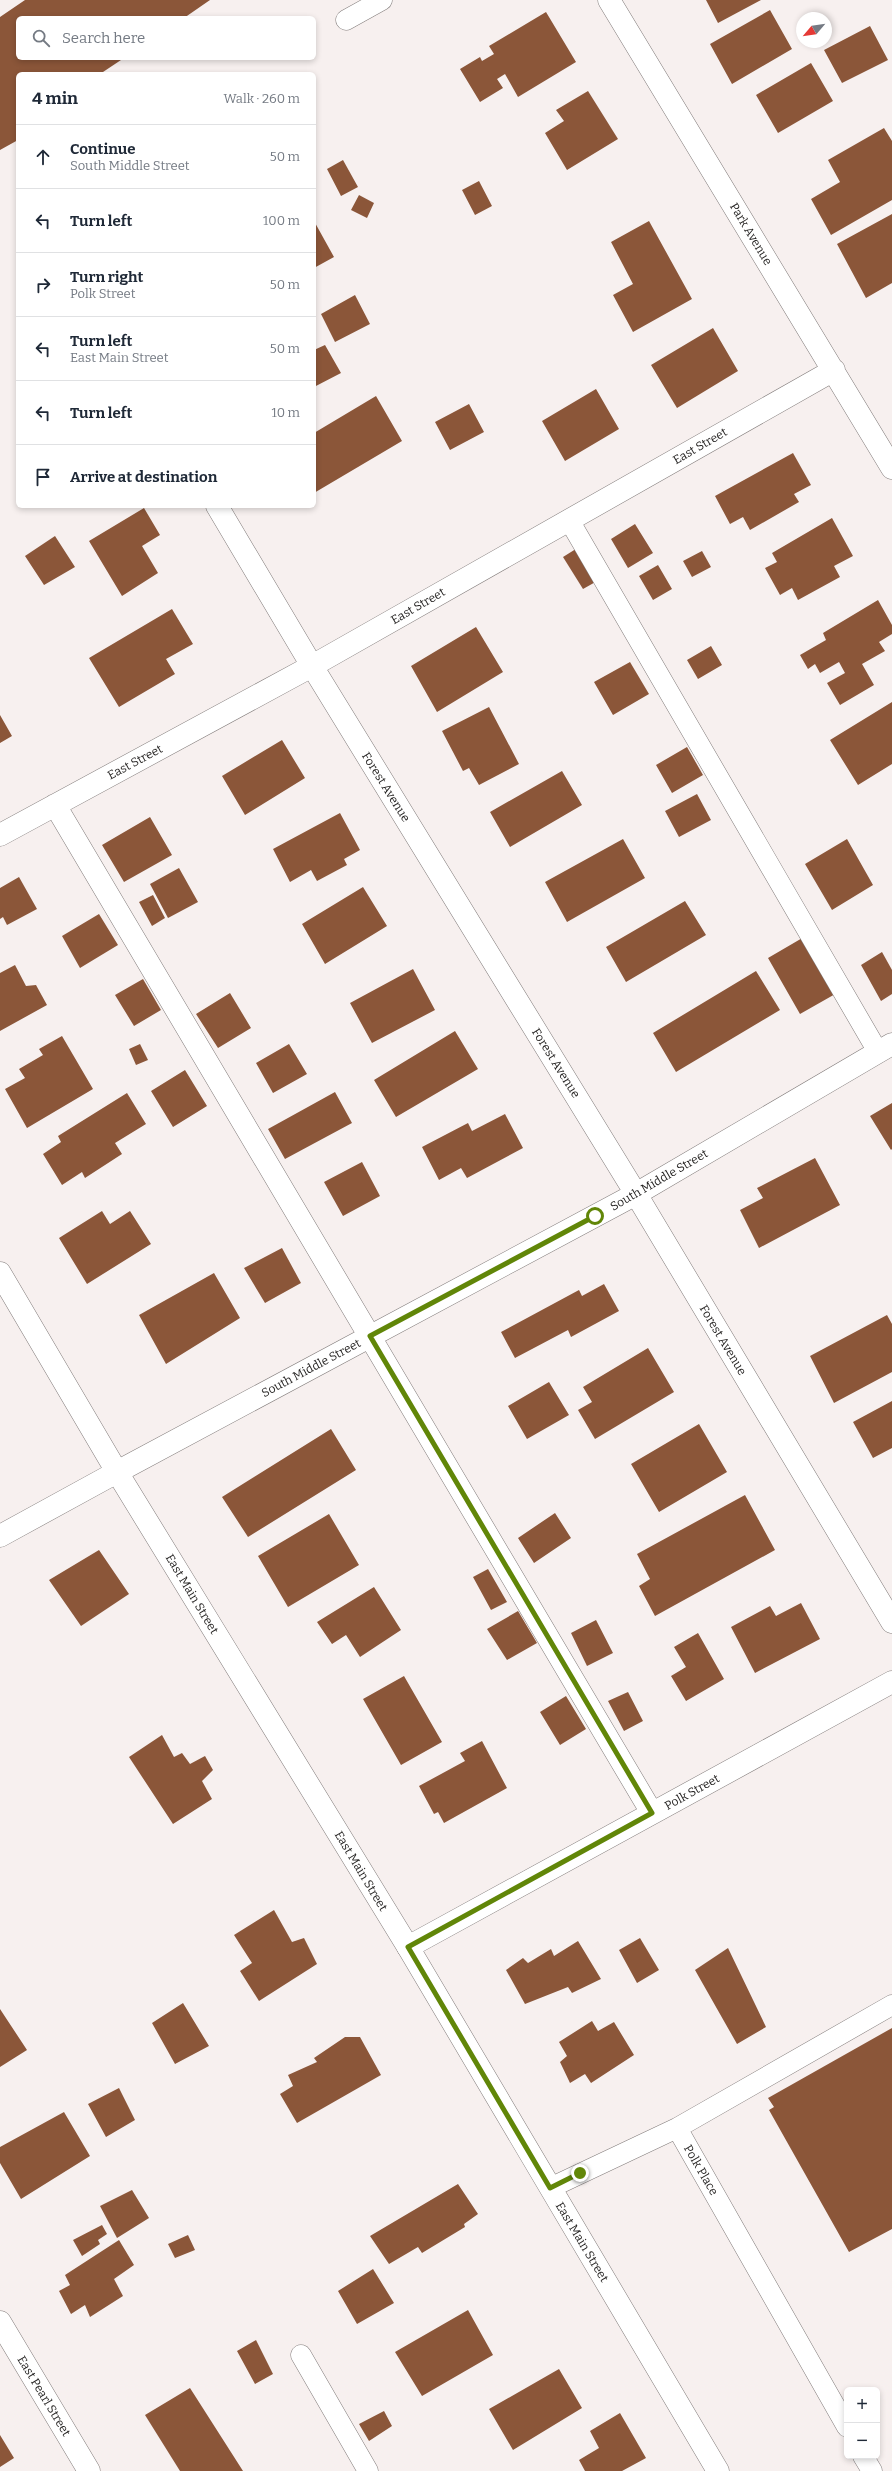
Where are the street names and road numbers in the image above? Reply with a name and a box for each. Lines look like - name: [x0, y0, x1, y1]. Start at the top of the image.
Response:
- street label: Park Avenue: [727, 200, 775, 268]
- street label: East Street: [670, 425, 730, 467]
- street label: East Street: [388, 585, 448, 627]
- street label: East Street: [105, 741, 165, 782]
- street label: Forest Avenue: [359, 750, 413, 824]
- street label: Forest Avenue: [529, 1026, 583, 1100]
- street label: South Middle Street: [608, 1146, 711, 1214]
- street label: Forest Avenue: [697, 1302, 749, 1378]
- street label: South Middle Street: [259, 1336, 364, 1400]
- street label: East Main Street: [163, 1551, 222, 1637]
- street label: Polk Street: [662, 1771, 722, 1813]
- street label: East Main Street: [332, 1828, 391, 1914]
- street label: Polk Place: [681, 2142, 721, 2198]
- street label: East Main Street: [553, 2199, 612, 2285]
- street label: East Pearl Street: [15, 2353, 74, 2439]

